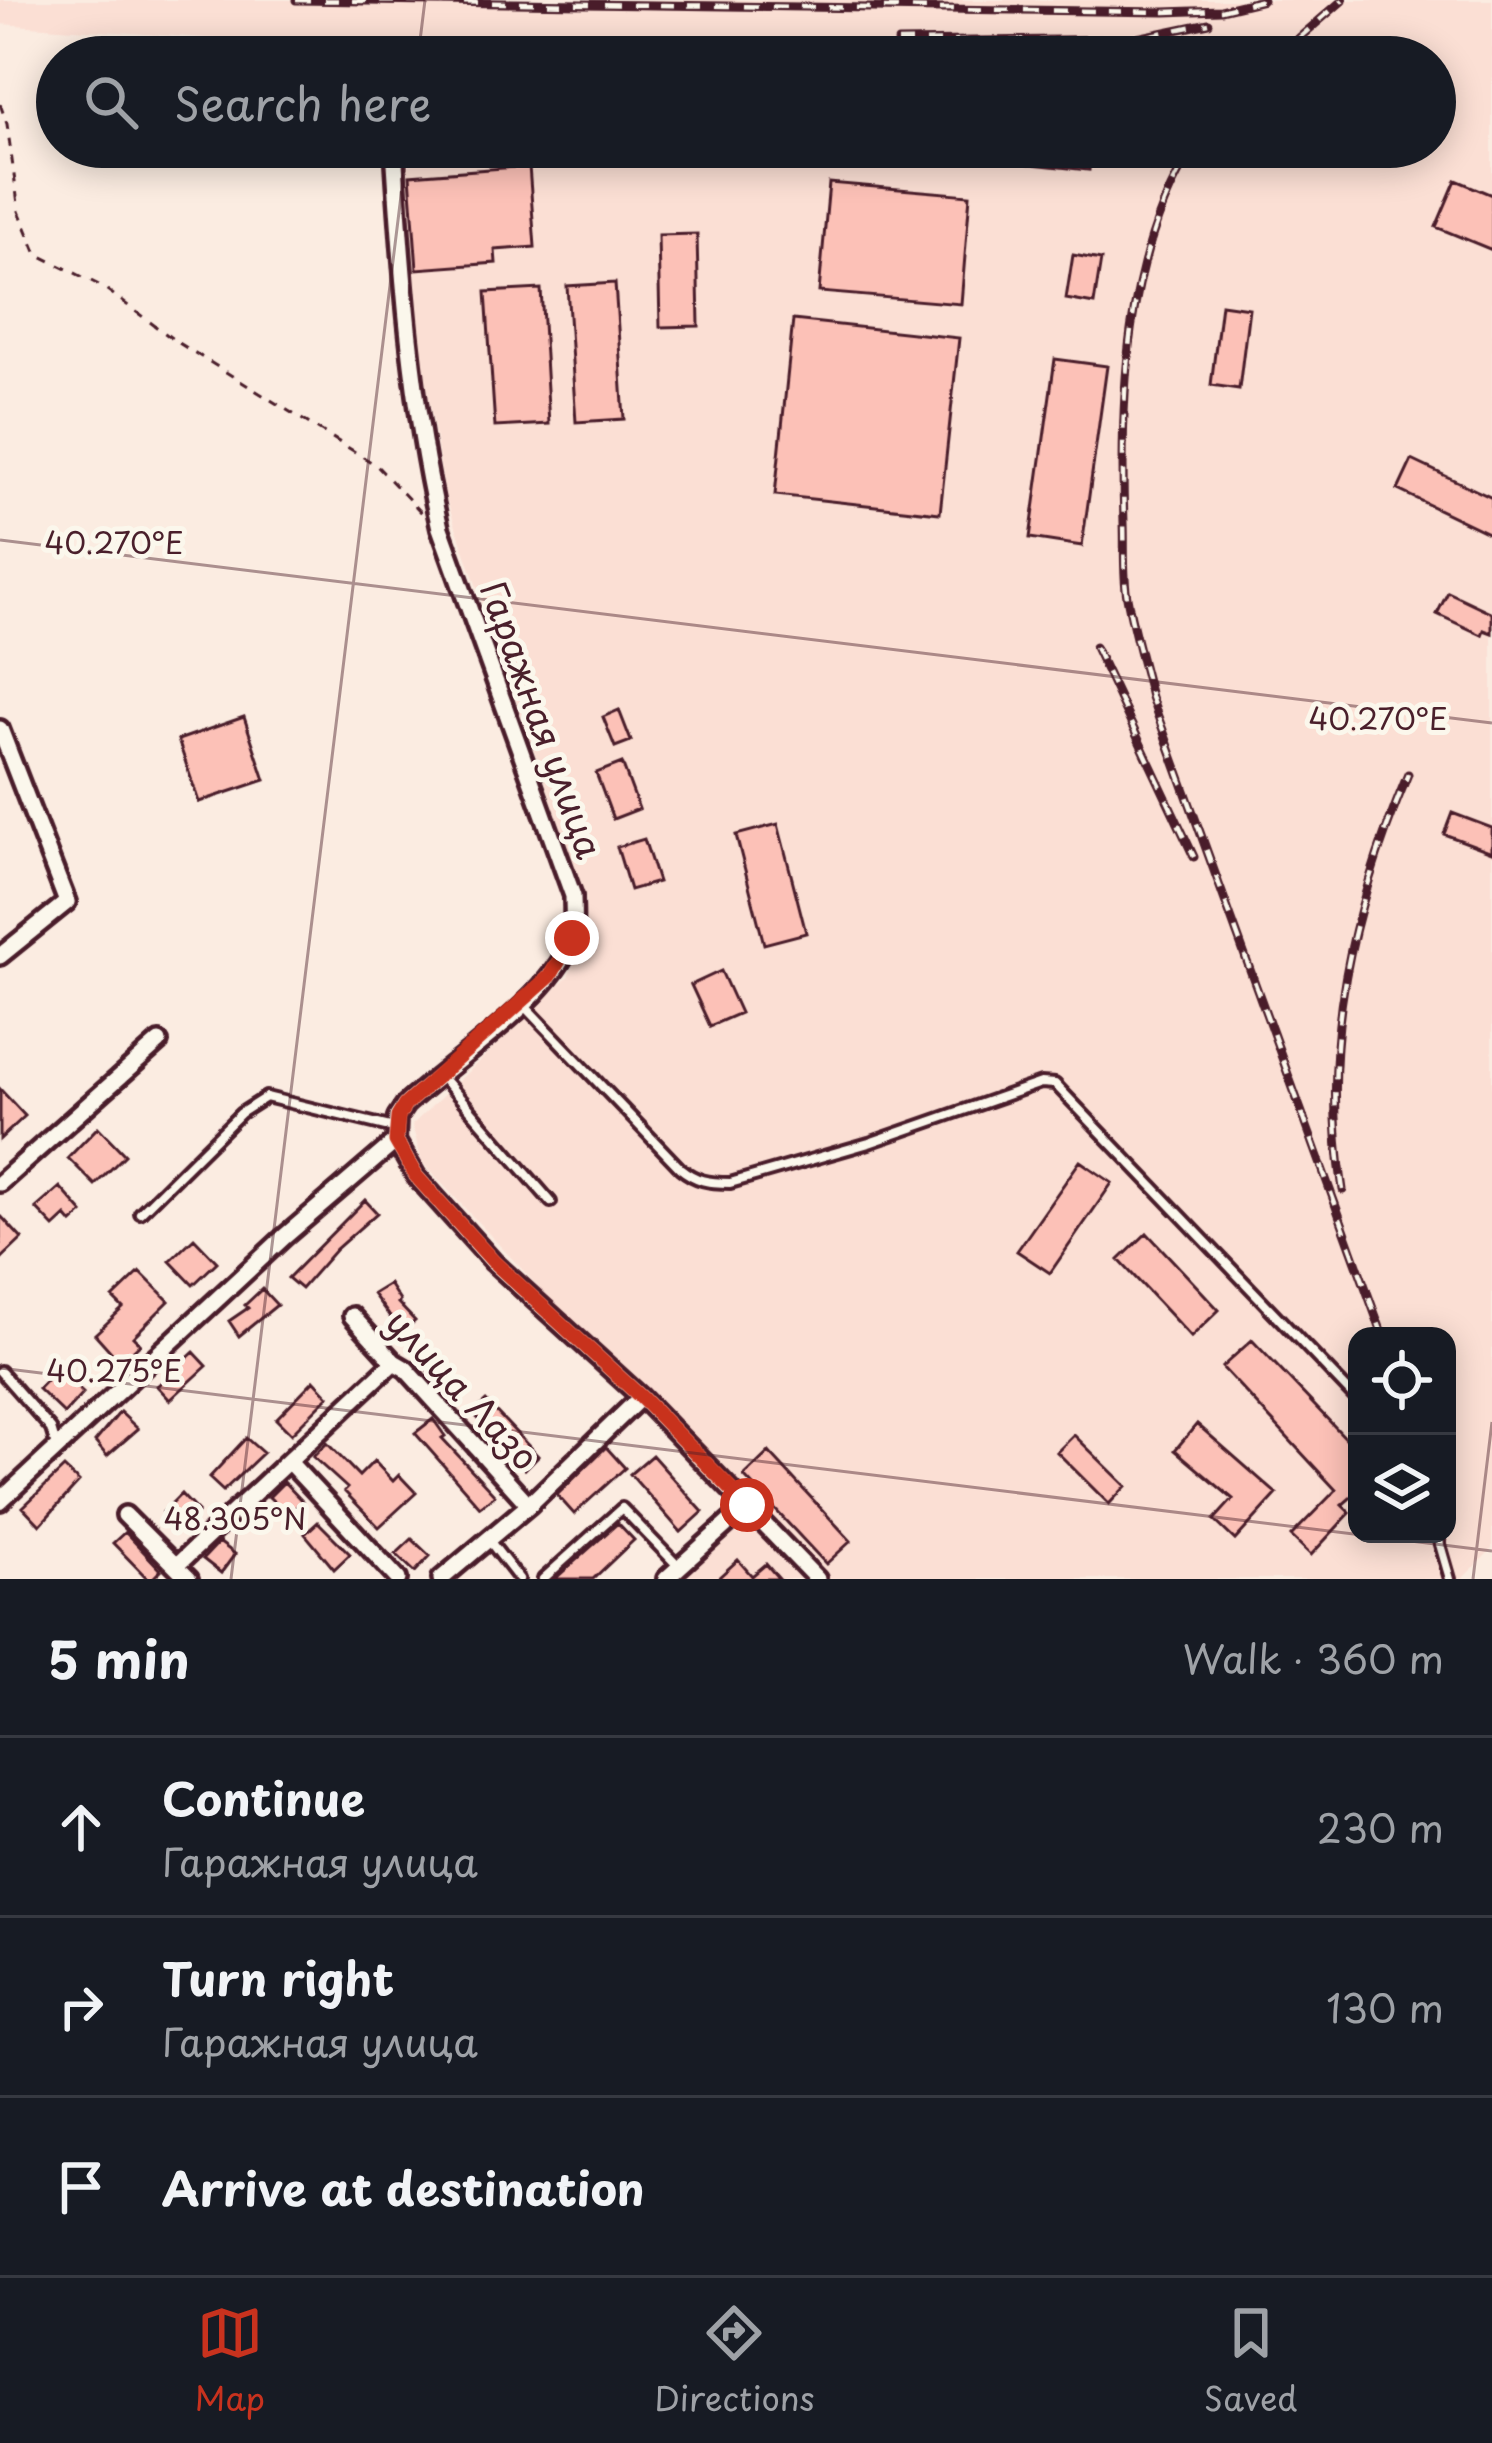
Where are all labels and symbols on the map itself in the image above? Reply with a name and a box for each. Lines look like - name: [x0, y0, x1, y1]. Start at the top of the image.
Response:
- text: 40.270°E: [44, 519, 184, 564]
- street label: Гаражная улица: [468, 573, 618, 866]
- text: 40.270°E: [1308, 695, 1448, 740]
- route end: [545, 911, 599, 965]
- street label: улица Лазо: [374, 1296, 553, 1481]
- text: 40.275°E: [46, 1347, 182, 1392]
- route start: [720, 1478, 774, 1532]
- text: 48.305°N: [164, 1495, 306, 1540]

